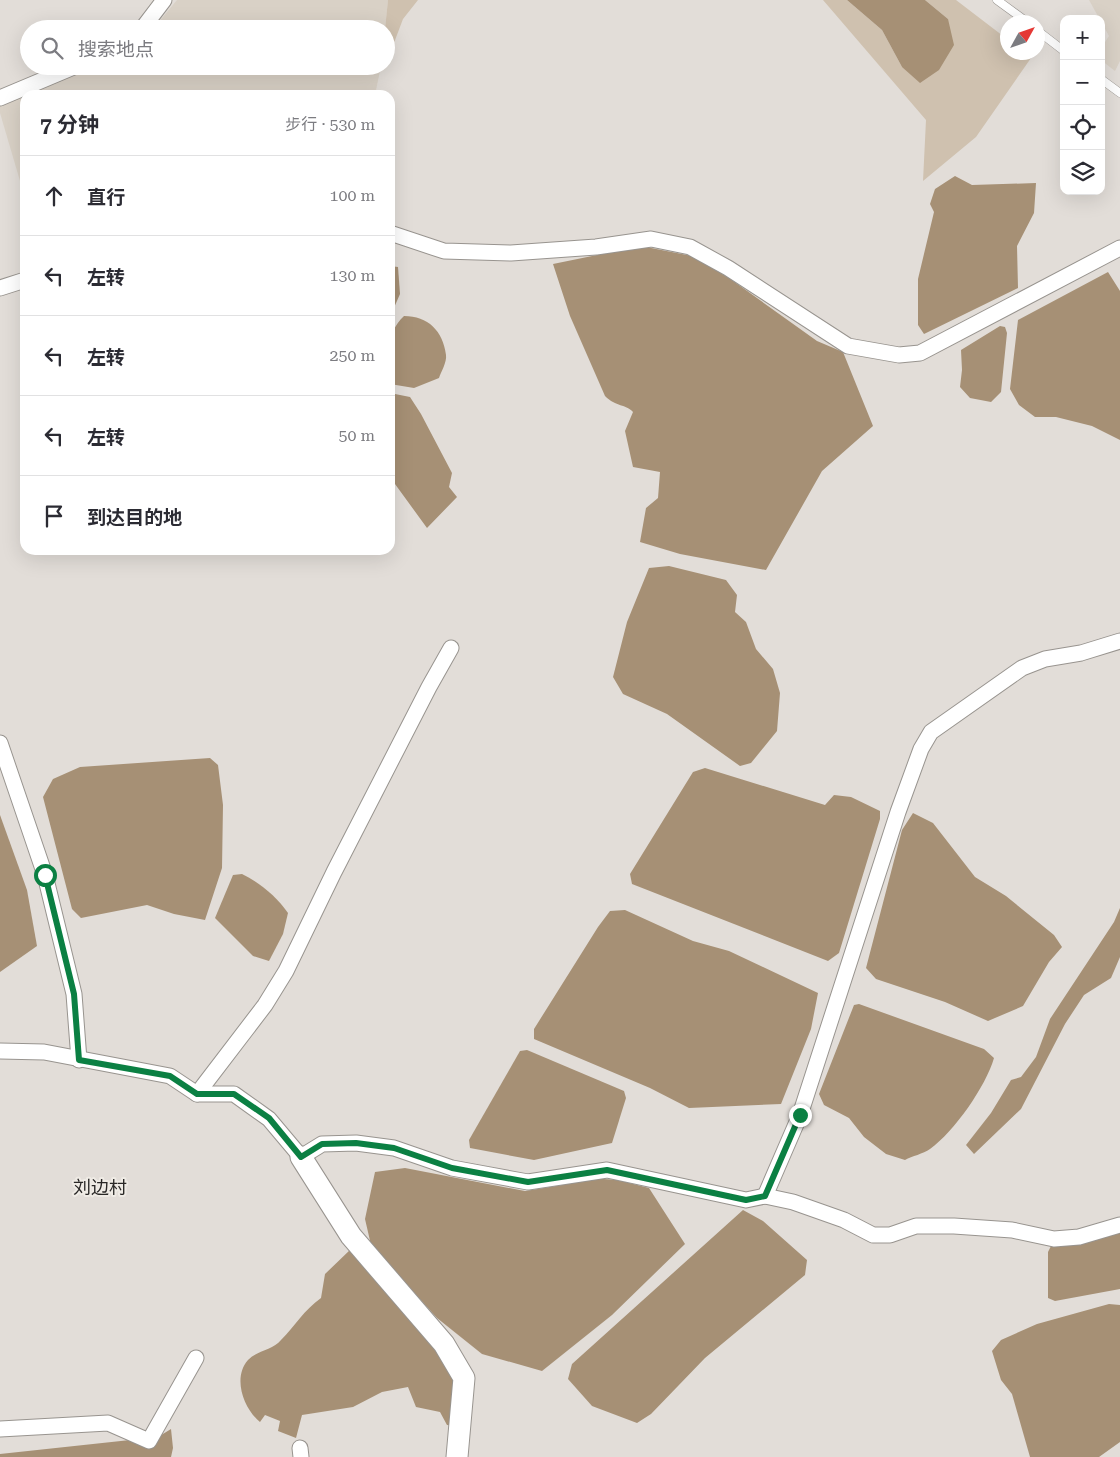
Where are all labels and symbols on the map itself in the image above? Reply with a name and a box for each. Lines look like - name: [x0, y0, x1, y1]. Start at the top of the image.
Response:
- north arrow: [1000, 15, 1045, 60]
- route start: [34, 864, 57, 887]
- route end: [789, 1104, 812, 1127]
- district label: 刘边村: [73, 1177, 127, 1198]

